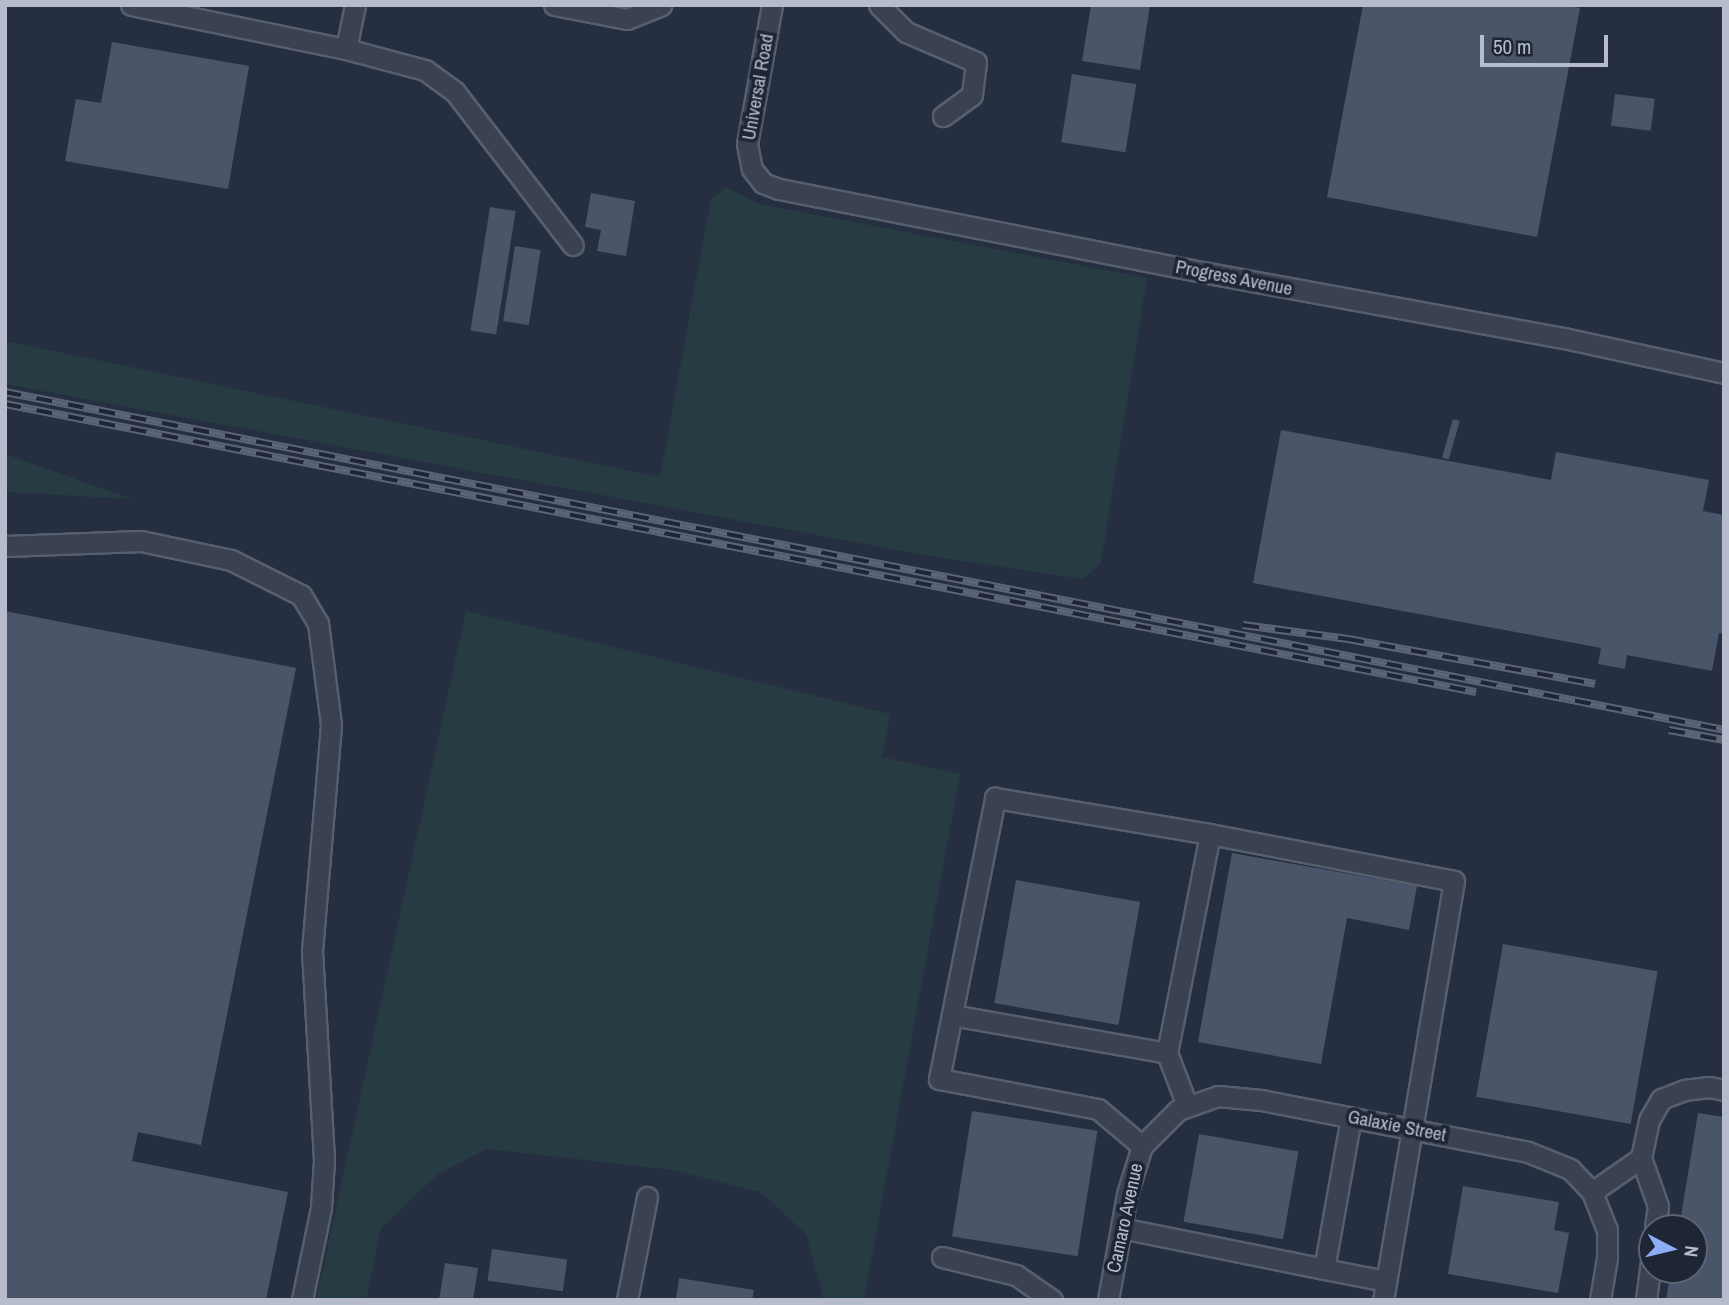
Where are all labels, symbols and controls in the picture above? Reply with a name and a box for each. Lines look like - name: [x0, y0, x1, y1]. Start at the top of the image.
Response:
- scale bar: [1484, 21, 1612, 65]
- street label: Universal Road: [737, 32, 779, 142]
- text: 50 m: [1493, 32, 1531, 61]
- street label: Progress Avenue: [1173, 255, 1295, 301]
- street label: Galaxie Street: [1346, 1105, 1448, 1147]
- street label: Camaro Avenue: [1102, 1161, 1148, 1275]
- north arrow: [1638, 1214, 1708, 1284]
- text: N: [1678, 1244, 1705, 1258]

